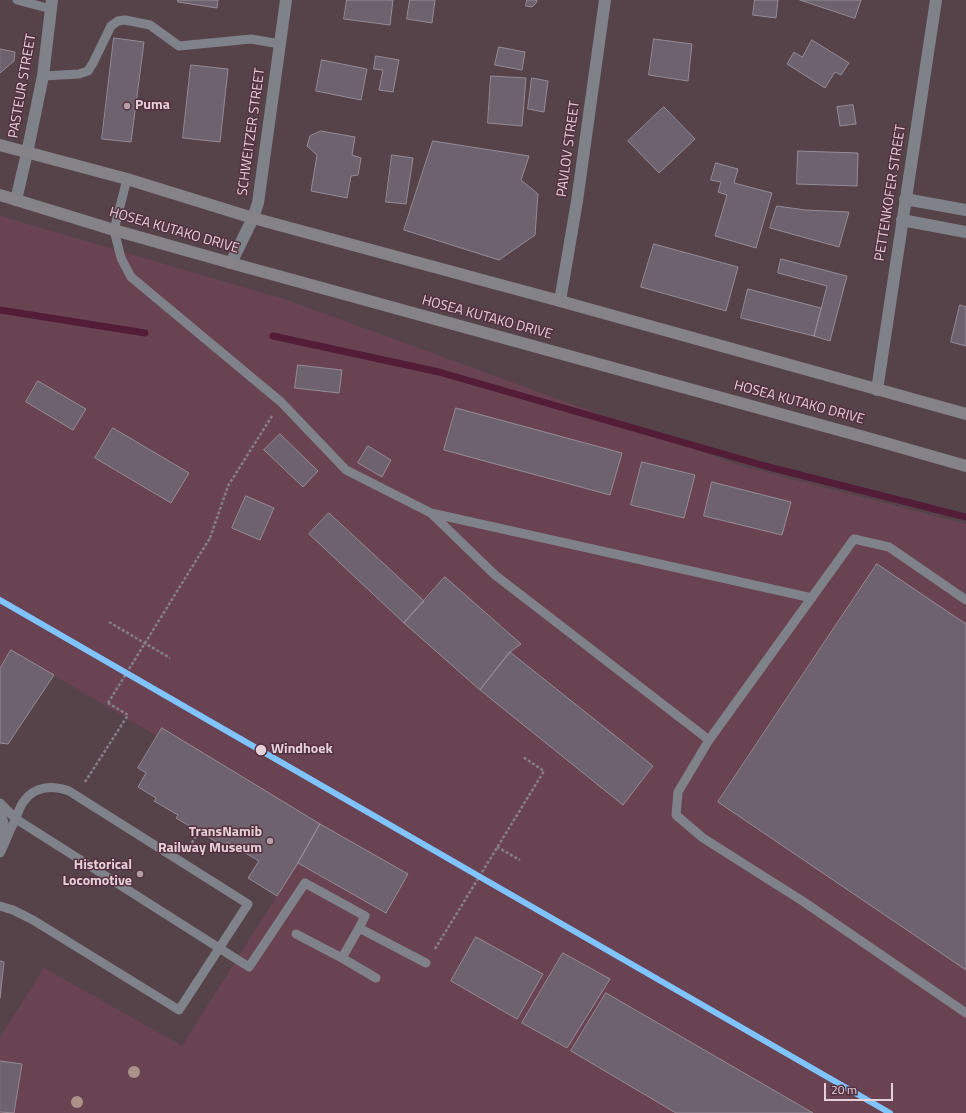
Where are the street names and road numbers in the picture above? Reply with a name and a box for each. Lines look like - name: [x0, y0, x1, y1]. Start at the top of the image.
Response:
- street label: PASTEUR STREET: [6, 32, 40, 140]
- street label: SCHWEITZER STREET: [235, 67, 269, 197]
- street label: PAVLOV STREET: [554, 100, 584, 198]
- street label: PETTENKOFER STREET: [872, 123, 910, 263]
- street label: HOSEA KUTAKO DRIVE: [107, 204, 241, 258]
- street label: HOSEA KUTAKO DRIVE: [420, 292, 554, 344]
- street label: HOSEA KUTAKO DRIVE: [732, 377, 866, 429]

